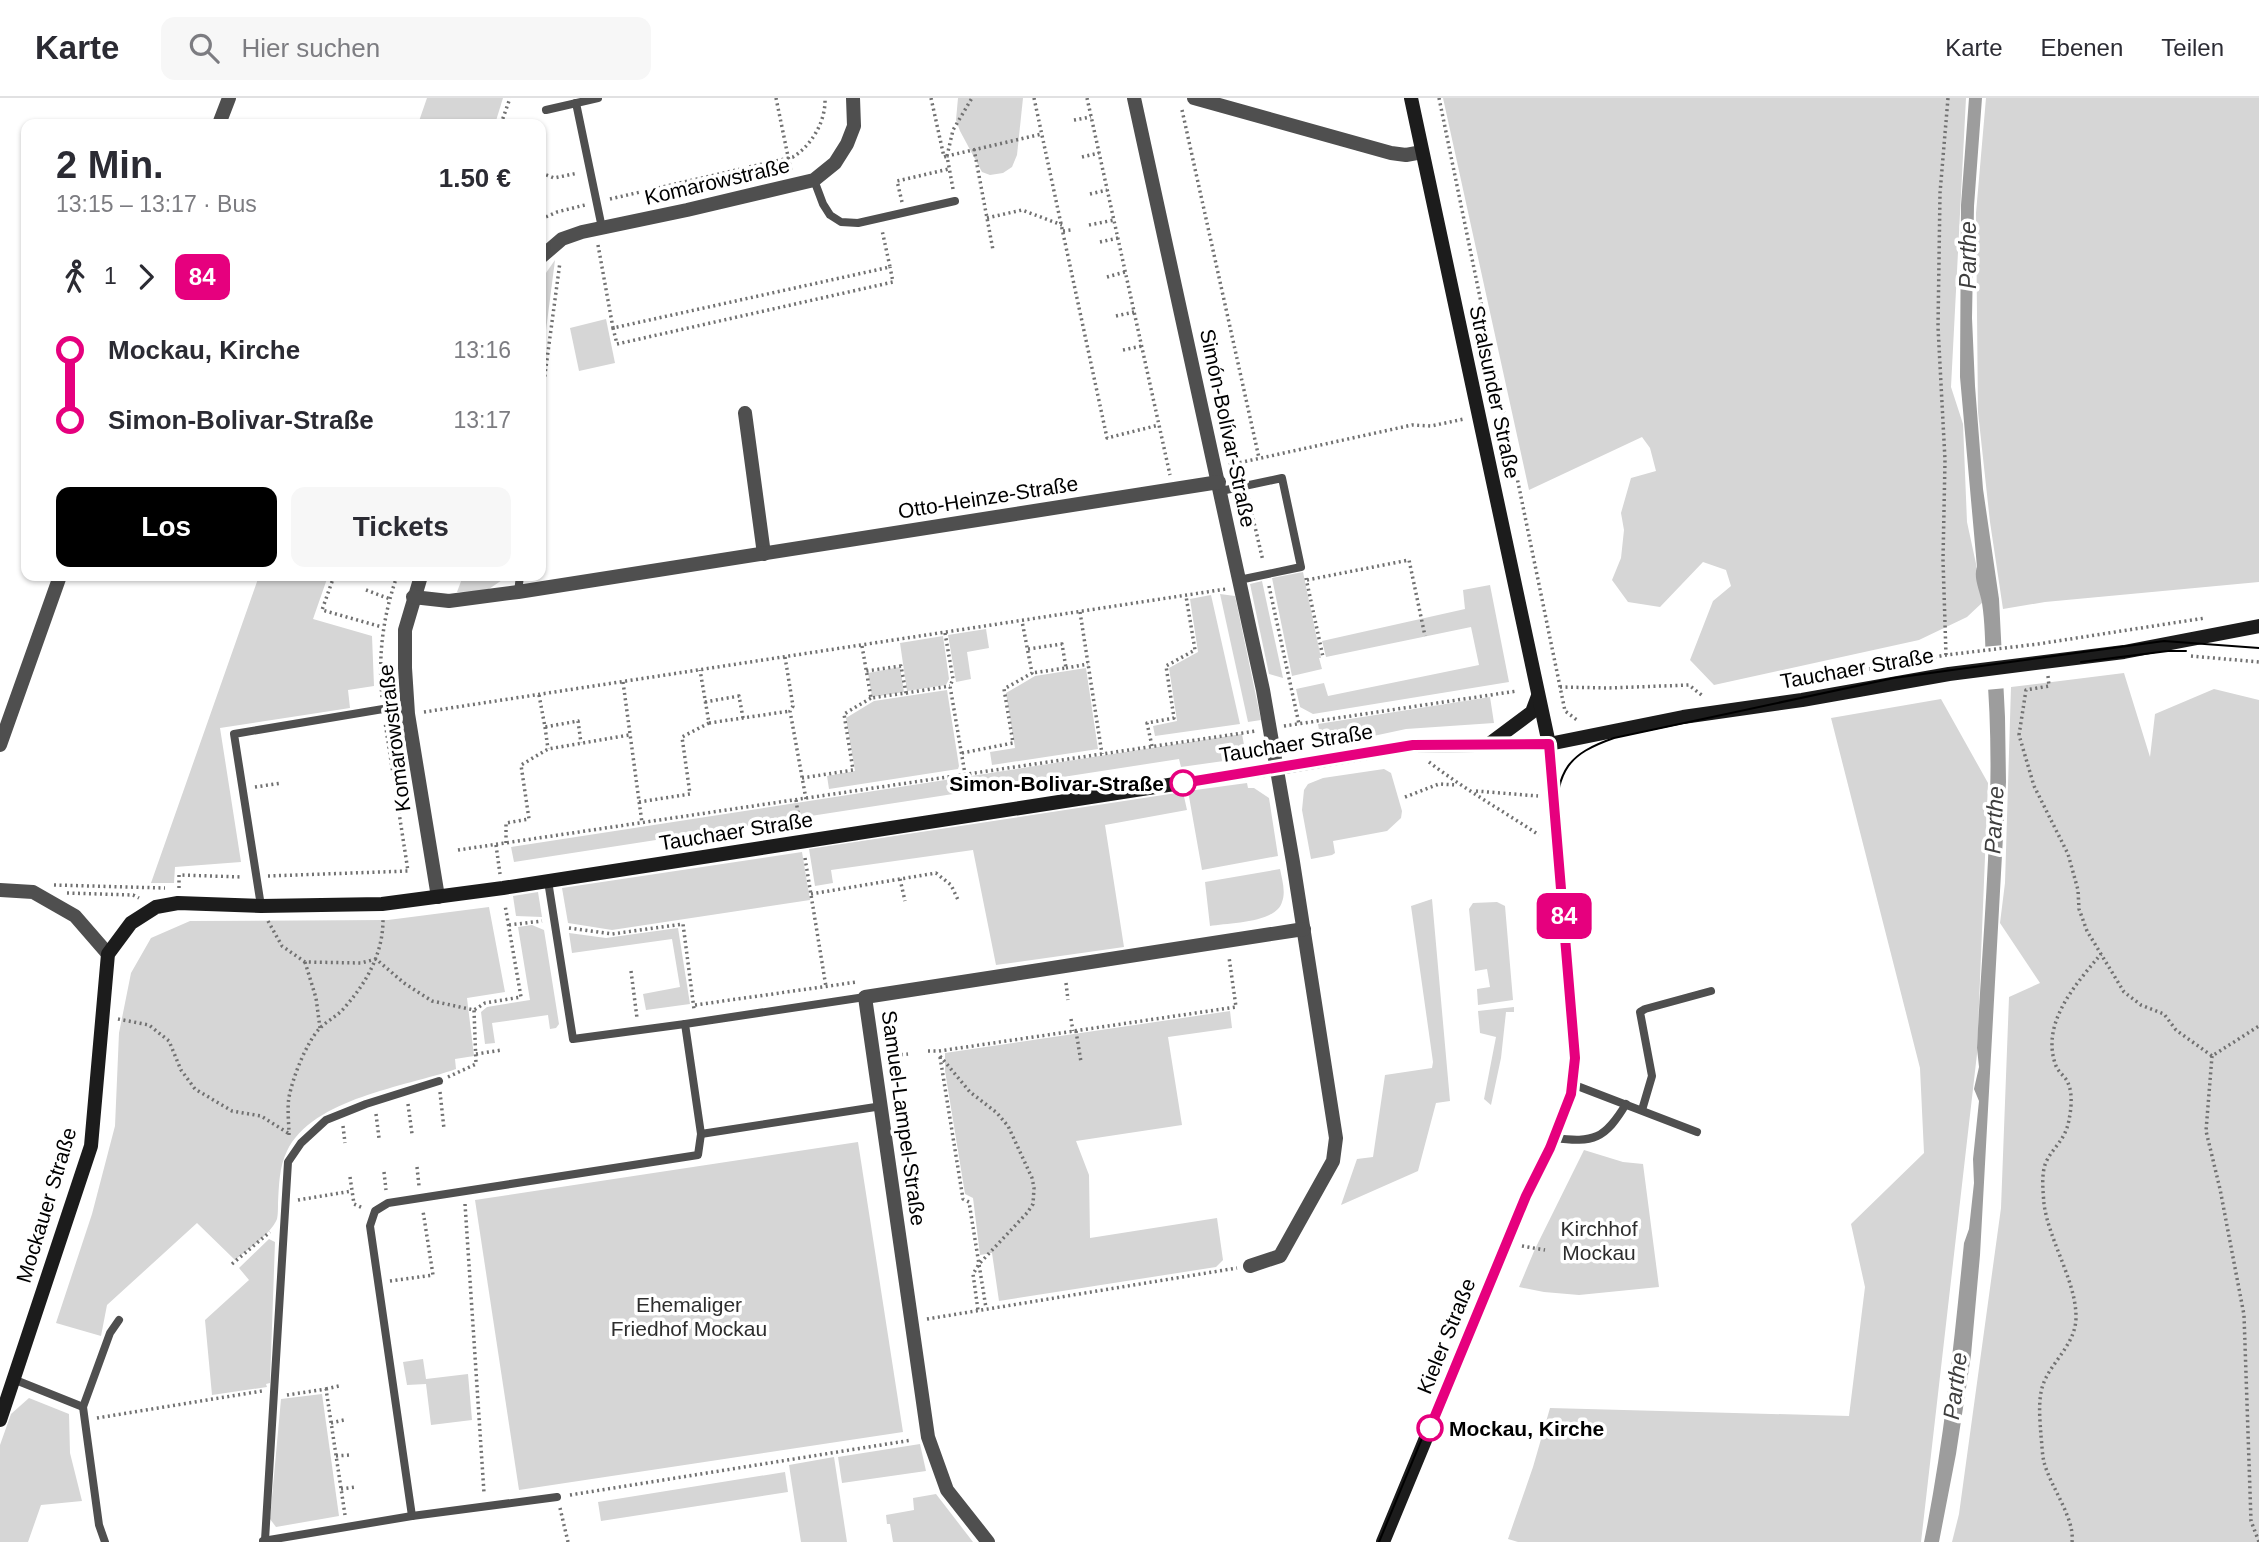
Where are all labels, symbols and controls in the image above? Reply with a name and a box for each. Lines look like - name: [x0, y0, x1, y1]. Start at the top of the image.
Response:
- search box: [161, 17, 651, 80]
- text: Karte: [35, 29, 119, 66]
- icon: search: [185, 29, 223, 67]
- text: Hier suchen: [241, 33, 380, 63]
- text: Karte: [1945, 34, 2003, 61]
- text: Ebenen: [2041, 34, 2123, 61]
- text: Teilen: [2161, 34, 2224, 61]
- text: 2 Min.: [56, 144, 164, 186]
- street label: Komarowstraße: [642, 153, 792, 209]
- text: 1.50 €: [439, 163, 511, 193]
- text: 13:15 – 13:17 · Bus: [56, 191, 257, 217]
- water label: Parthe: [1955, 221, 1981, 289]
- icon: walk: [56, 258, 94, 296]
- icon: forward: [127, 258, 165, 296]
- text: 1: [104, 263, 117, 289]
- text: 84: [189, 263, 216, 290]
- street label: Stralsunder Straße: [1465, 303, 1525, 481]
- street label: Simón-Bolívar-Straße: [1196, 327, 1260, 529]
- text: Mockau, Kirche: [108, 335, 300, 365]
- text: 13:16: [453, 337, 511, 363]
- text: Simon-Bolivar-Straße: [108, 405, 374, 435]
- text: 13:17: [453, 407, 511, 433]
- street label: Otto-Heinze-Straße: [896, 471, 1080, 523]
- button: Los: [56, 487, 277, 567]
- button: Tickets: [291, 487, 511, 567]
- street label: Tauchaer Straße: [1779, 643, 1935, 693]
- street label: Komarowstraße: [374, 663, 414, 813]
- street label: Tauchaer Straße: [1218, 719, 1374, 767]
- marker: Simon-Bolivar-Straße: [1170, 770, 1196, 796]
- place label: Simon-Bolivar-Straße: [949, 772, 1164, 795]
- water label: Parthe: [1979, 785, 2009, 855]
- street label: Tauchaer Straße: [658, 807, 814, 855]
- line badge: 84: [1532, 893, 1596, 939]
- text: 84: [1551, 902, 1577, 929]
- street label: Samuel-Lampel-Straße: [878, 1009, 930, 1227]
- street label: Mockauer Straße: [11, 1125, 81, 1285]
- park label: Kirchhof Mockau: [1560, 1217, 1638, 1264]
- street label: Kieler Straße: [1412, 1275, 1480, 1397]
- park label: Ehemaliger Friedhof Mockau: [611, 1293, 767, 1340]
- water label: Parthe: [1938, 1351, 1972, 1421]
- marker: Mockau, Kirche: [1417, 1415, 1443, 1441]
- place label: Mockau, Kirche: [1449, 1417, 1604, 1440]

